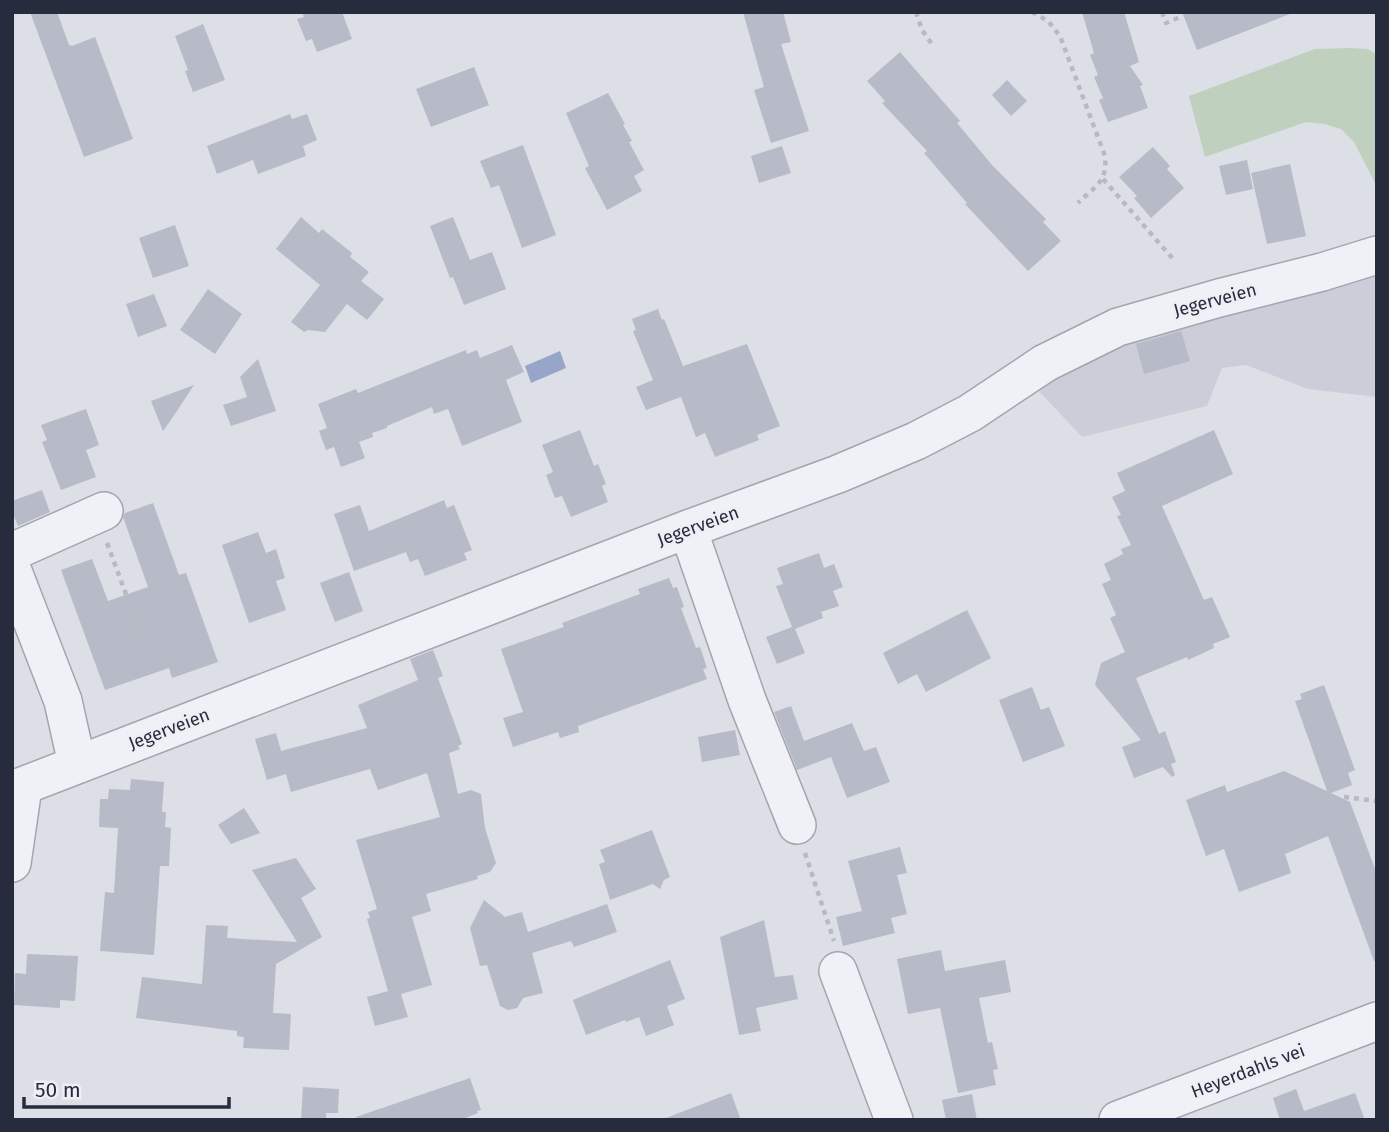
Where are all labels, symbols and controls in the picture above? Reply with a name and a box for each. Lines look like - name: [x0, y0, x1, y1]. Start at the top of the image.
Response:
- street label: Jegerveien: [1171, 278, 1259, 322]
- street label: Jegerveien: [654, 501, 742, 551]
- street label: Jegerveien: [125, 703, 213, 755]
- street label: Heyerdahls vei: [1188, 1039, 1308, 1103]
- scale bar: [24, 1066, 229, 1110]
- text: 50 m: [35, 1077, 81, 1103]

